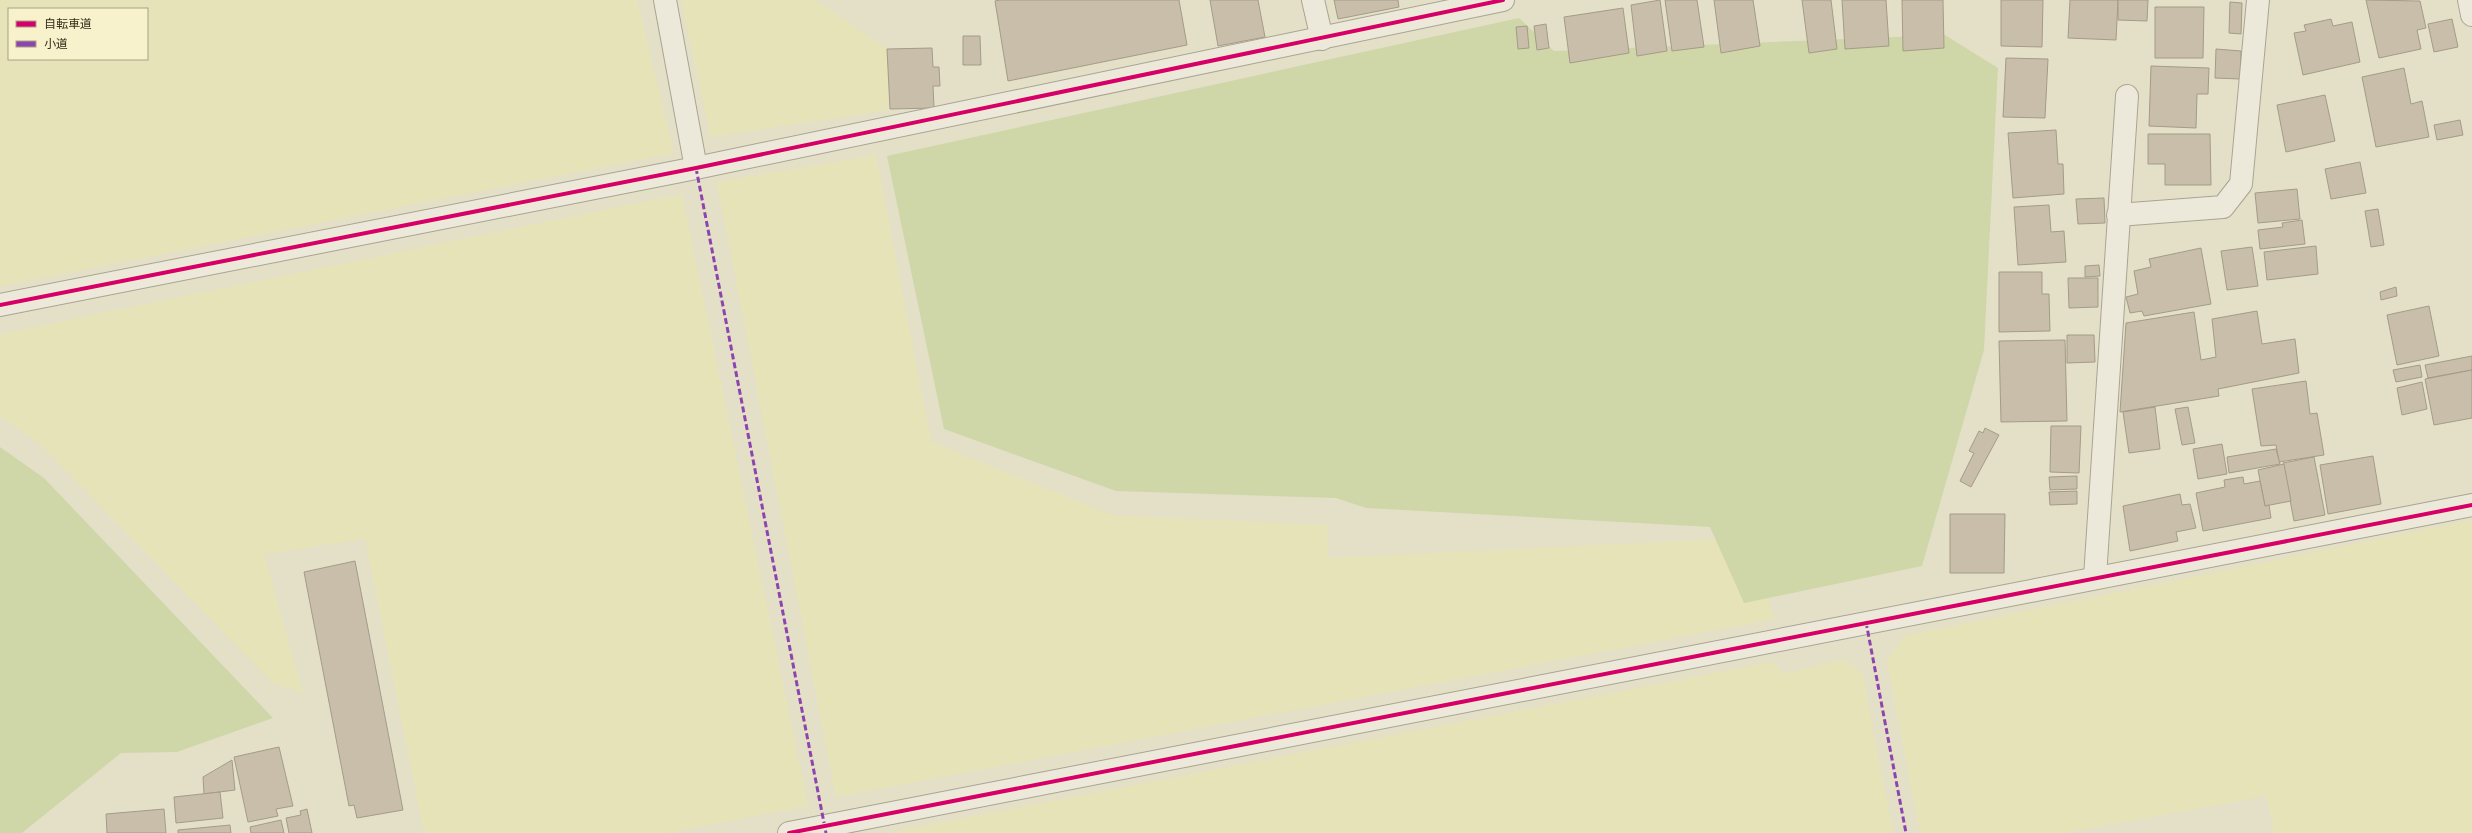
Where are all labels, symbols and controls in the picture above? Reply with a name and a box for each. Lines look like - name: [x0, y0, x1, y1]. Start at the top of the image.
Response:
- legend: [8, 8, 148, 60]
- text: 自転車道: [44, 16, 92, 31]
- text: 小道: [44, 36, 68, 51]

